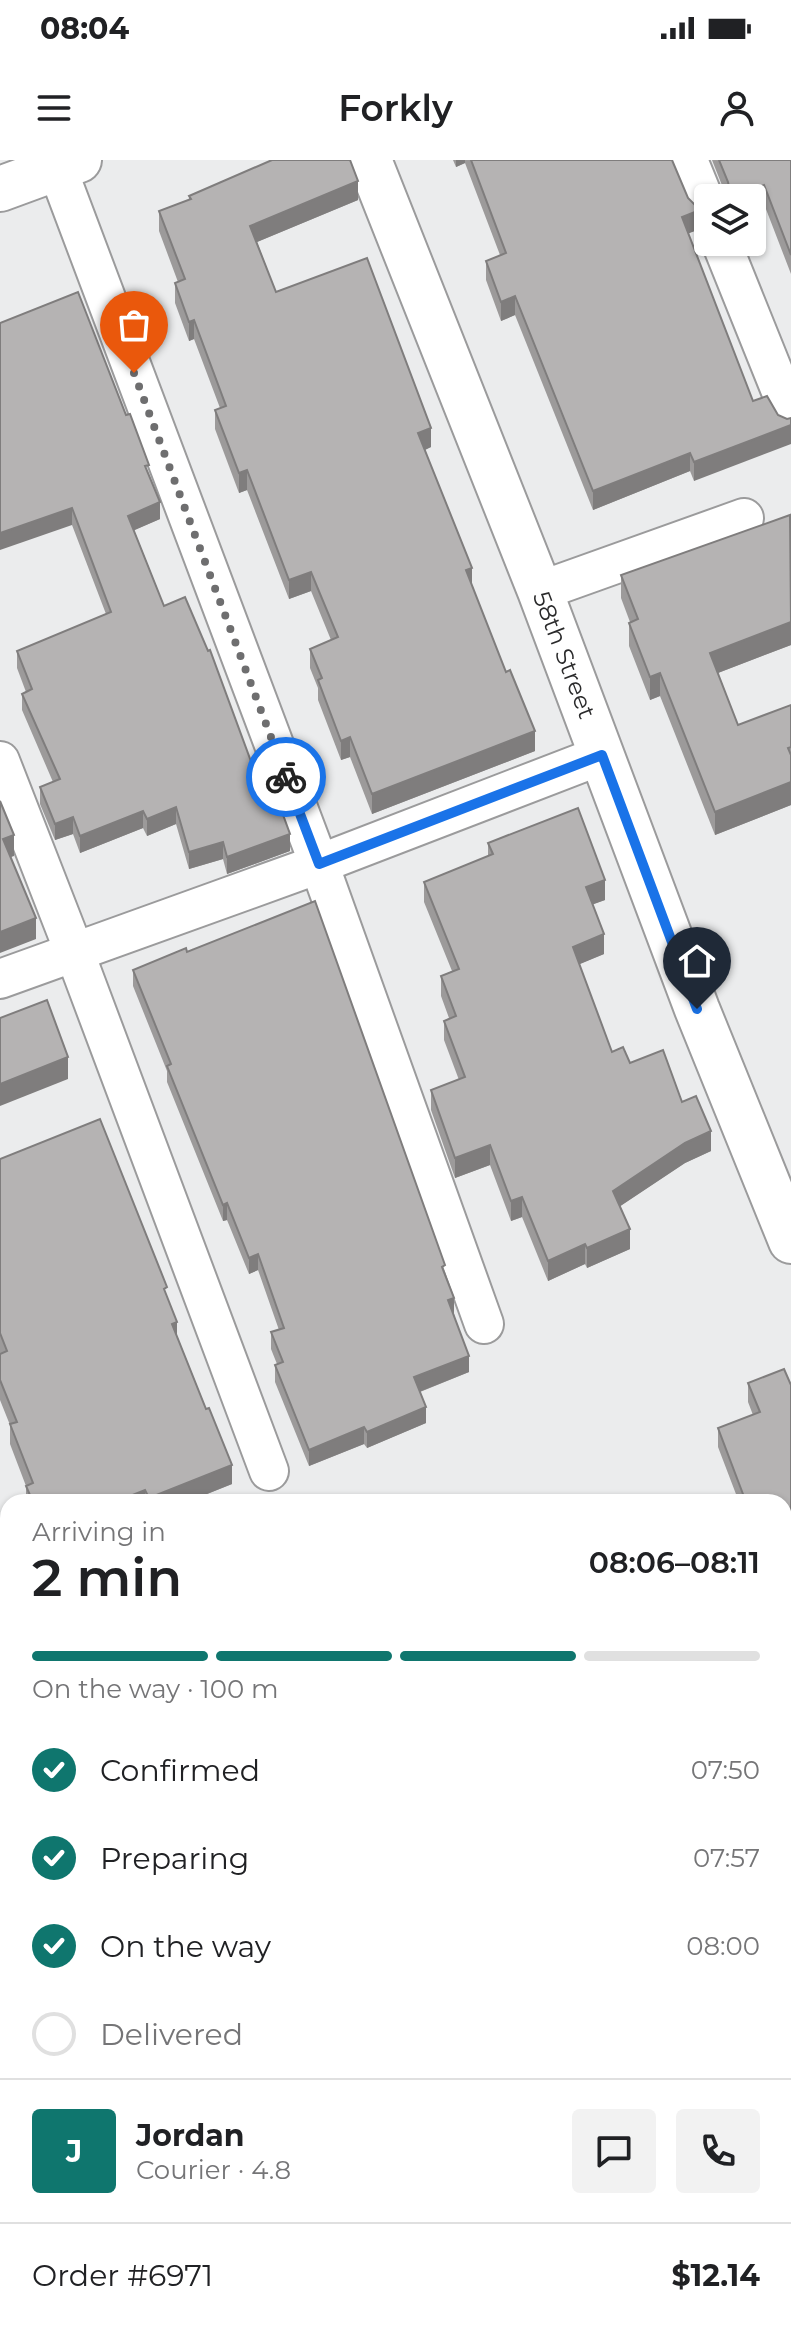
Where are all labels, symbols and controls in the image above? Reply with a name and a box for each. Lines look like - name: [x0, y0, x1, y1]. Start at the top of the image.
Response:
- text: 08:04: [40, 10, 129, 47]
- icon: menu: [32, 86, 76, 130]
- text: Forkly: [338, 86, 453, 130]
- icon: person: [715, 86, 759, 130]
- map controls: [694, 184, 766, 256]
- button: layers: [694, 184, 766, 256]
- pin: [100, 291, 168, 373]
- icon: bag: [112, 303, 156, 347]
- street label: 58th Street: [527, 587, 602, 723]
- courier: [246, 737, 326, 817]
- icon: bike: [264, 755, 308, 799]
- pin: [663, 927, 731, 1009]
- icon: home: [675, 939, 719, 983]
- text: Arriving in: [32, 1516, 166, 1548]
- text: 08:06–08:11: [589, 1544, 760, 1581]
- text: 2 min: [32, 1546, 182, 1609]
- text: On the way · 100 m: [32, 1673, 279, 1705]
- icon: check: [32, 1748, 76, 1792]
- text: Confirmed: [100, 1752, 260, 1789]
- text: 07:50: [691, 1754, 760, 1786]
- icon: check: [32, 1836, 76, 1880]
- text: Preparing: [100, 1840, 249, 1877]
- text: 07:57: [693, 1842, 760, 1874]
- icon: check: [32, 1924, 76, 1968]
- text: On the way: [100, 1928, 271, 1965]
- text: 08:00: [686, 1930, 760, 1962]
- text: Delivered: [100, 2016, 243, 2053]
- button: chat: [572, 2109, 656, 2193]
- button: phone: [676, 2109, 760, 2193]
- text: Jordan: [136, 2117, 245, 2154]
- text: J: [66, 2133, 82, 2170]
- text: Courier · 4.8: [136, 2154, 291, 2186]
- text: Order #6971: [32, 2257, 213, 2294]
- text: $12.14: [672, 2257, 760, 2294]

